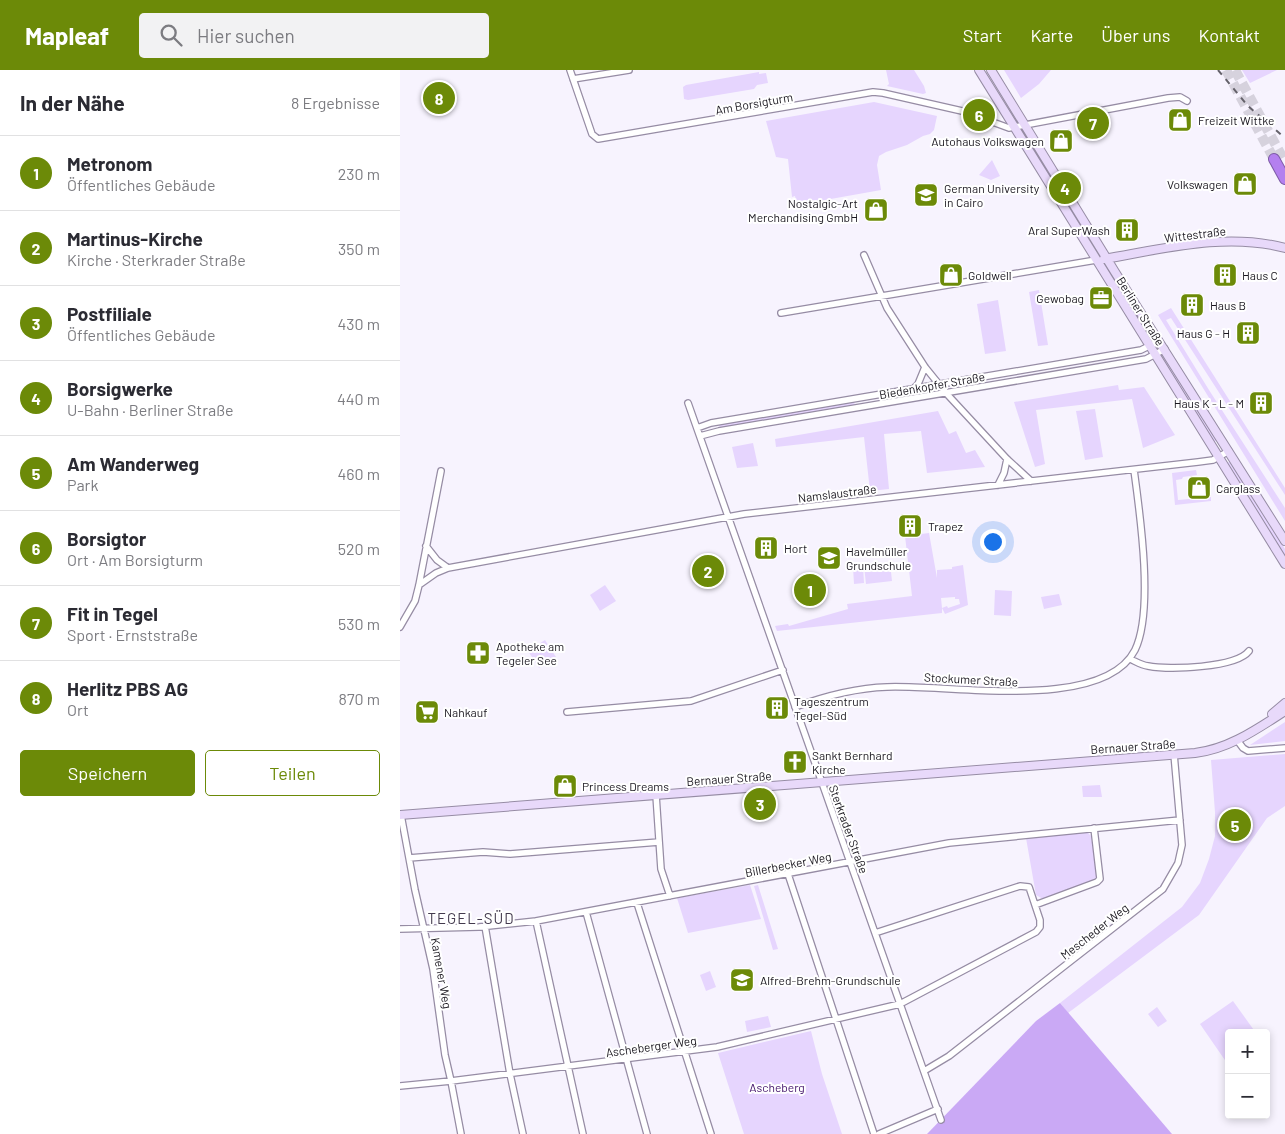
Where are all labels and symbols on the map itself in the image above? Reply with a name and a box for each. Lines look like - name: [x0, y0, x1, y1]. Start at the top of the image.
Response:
- pin: 8: [423, 79, 455, 117]
- street label: Am Borsigturm: [714, 89, 794, 117]
- pin: 6: [963, 96, 995, 134]
- pin: 7: [1077, 104, 1109, 142]
- shop icon: Freizeit Wittke: [1167, 107, 1193, 133]
- place label: Freizeit Wittke: [1198, 113, 1275, 127]
- shop icon: Autohaus Volkswagen: [1048, 128, 1074, 154]
- place label: Autohaus Volkswagen: [931, 134, 1044, 148]
- pin: 4: [1049, 169, 1081, 207]
- shop icon: Volkswagen: [1232, 171, 1258, 197]
- place label: Volkswagen: [1167, 177, 1228, 191]
- place label: German University in Cairo: [944, 181, 1040, 209]
- school or university icon: German University in Cairo: [913, 182, 939, 208]
- place label: Nostalgic-Art Merchandising GmbH: [748, 196, 858, 224]
- shop icon: Nostalgic-Art Merchandising GmbH: [863, 197, 889, 223]
- building icon: Aral SuperWash: [1114, 217, 1140, 243]
- place label: Aral SuperWash: [1028, 223, 1110, 237]
- street label: Wittestraße: [1163, 223, 1227, 245]
- shop icon: Goldwell: [938, 262, 964, 288]
- building icon: Haus C: [1212, 262, 1238, 288]
- place label: Goldwell: [968, 268, 1012, 282]
- place label: Haus C: [1242, 268, 1278, 282]
- street label: Berliner Straße: [1114, 274, 1168, 348]
- office icon: Gewobag: [1088, 285, 1114, 311]
- place label: Gewobag: [1036, 291, 1084, 305]
- building icon: Haus B: [1179, 292, 1205, 318]
- place label: Haus B: [1210, 298, 1246, 312]
- building icon: Haus G - H: [1235, 320, 1261, 346]
- place label: Haus G - H: [1177, 326, 1230, 340]
- street label: Biedenkopfer Straße: [878, 369, 986, 401]
- building icon: Haus K - L - M: [1248, 390, 1274, 416]
- place label: Haus K - L - M: [1174, 396, 1244, 410]
- shop icon: Carglass: [1186, 475, 1212, 501]
- street label: Namslaustraße: [797, 481, 877, 505]
- place label: Carglass: [1216, 481, 1260, 495]
- building icon: Trapez: [897, 513, 923, 539]
- place label: Trapez: [928, 519, 963, 533]
- your location: [980, 529, 1006, 555]
- building icon: Hort: [753, 535, 779, 561]
- place label: Hort: [784, 541, 807, 555]
- place label: Havelmüller Grundschule: [846, 544, 911, 572]
- school or university icon: Havelmüller Grundschule: [816, 545, 842, 571]
- pin: 2: [692, 552, 724, 590]
- pin: 1: [794, 571, 826, 609]
- place label: Apotheke am Tegeler See: [496, 639, 564, 667]
- pharmacy icon: Apotheke am Tegeler See: [465, 640, 491, 666]
- street label: Stockumer Straße: [924, 670, 1018, 688]
- place label: Tageszentrum Tegel-Süd: [794, 694, 869, 722]
- building icon: Tageszentrum Tegel-Süd: [764, 695, 790, 721]
- supermarket icon: Nahkauf: [414, 699, 440, 725]
- place label: Nahkauf: [444, 705, 487, 719]
- street label: Bernauer Straße: [1090, 736, 1176, 756]
- place label: Sankt Bernhard Kirche: [812, 748, 893, 776]
- church icon: Sankt Bernhard Kirche: [782, 749, 808, 775]
- street label: Bernauer Straße: [686, 768, 772, 788]
- shop icon: Princess Dreams: [552, 773, 578, 799]
- place label: Princess Dreams: [582, 779, 669, 793]
- street label: Sterkrader Straße: [826, 783, 872, 875]
- pin: 3: [744, 785, 776, 823]
- pin: 5: [1219, 806, 1251, 844]
- street label: Billerbecker Weg: [744, 849, 832, 879]
- street label: Mescheder Weg: [1057, 900, 1131, 962]
- district label: TEGEL-SÜD: [427, 909, 515, 927]
- street label: Kamener Weg: [429, 936, 455, 1010]
- school or university icon: Alfred-Brehm-Grundschule: [729, 967, 755, 993]
- place label: Alfred-Brehm-Grundschule: [760, 973, 901, 987]
- street label: Ascheberger Weg: [605, 1033, 697, 1059]
- park label: Ascheberg: [749, 1080, 805, 1094]

